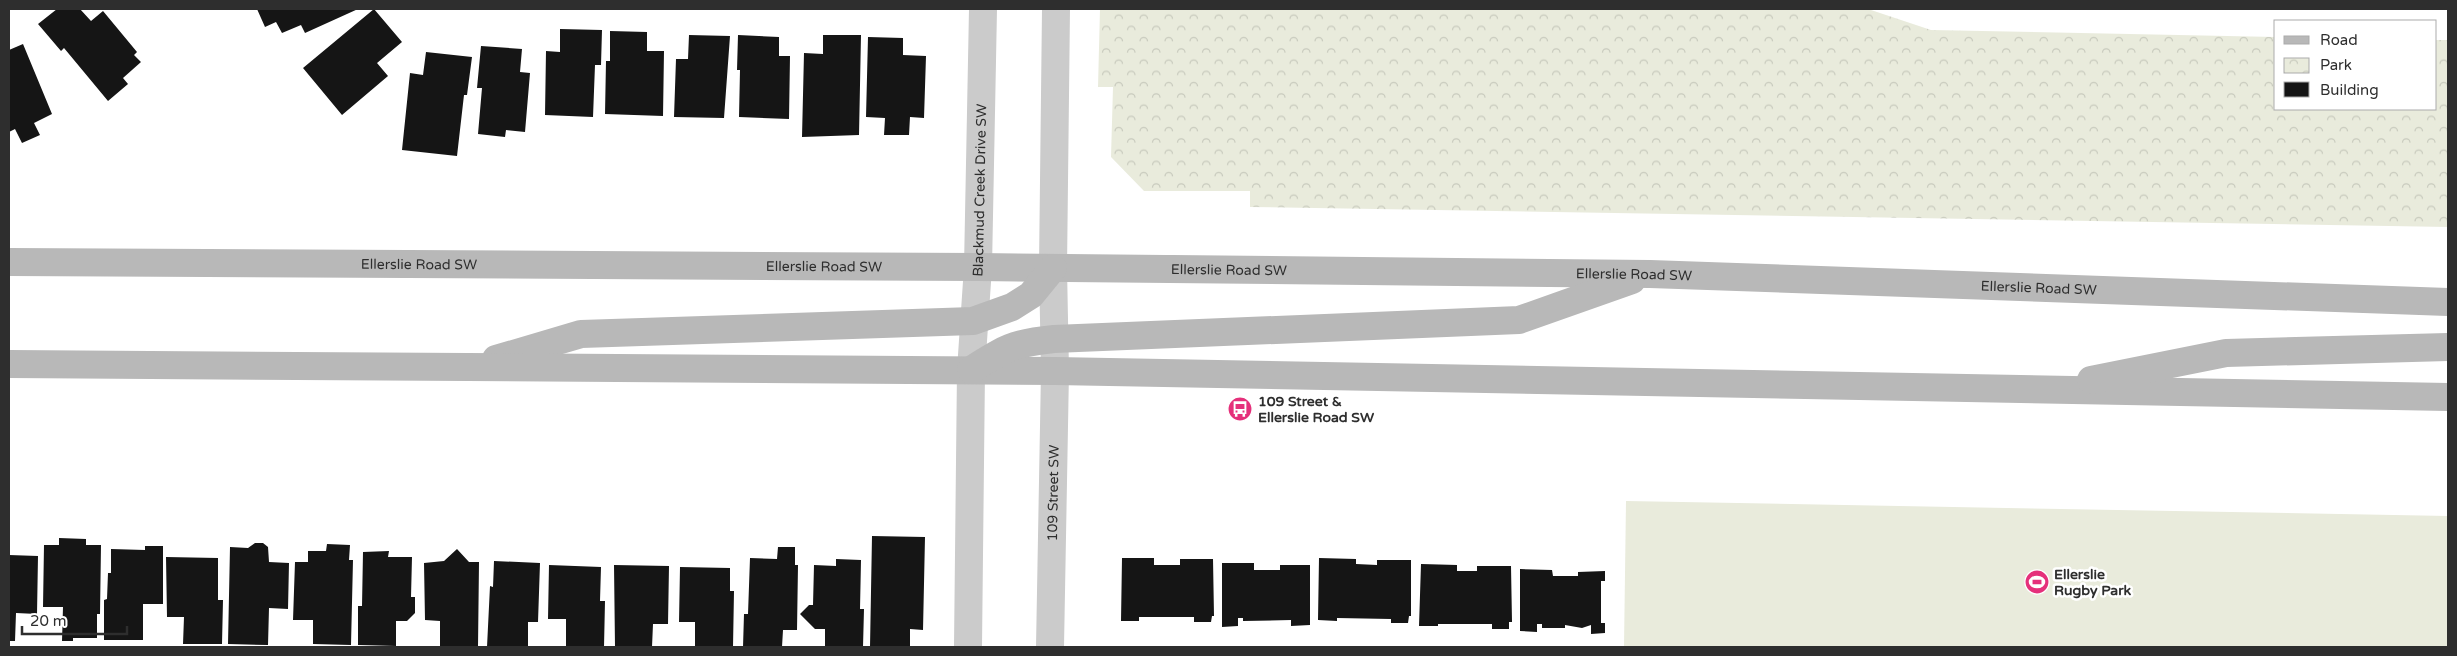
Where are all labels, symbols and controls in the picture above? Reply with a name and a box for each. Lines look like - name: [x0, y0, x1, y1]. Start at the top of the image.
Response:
- legend: [2274, 20, 2437, 110]
- text: Road: [2320, 31, 2358, 49]
- text: Park: [2320, 56, 2352, 74]
- text: Building: [2320, 81, 2379, 99]
- street label: Blackmud Creek Drive SW: [969, 104, 990, 277]
- street label: Ellerslie Road SW: [361, 256, 477, 273]
- street label: Ellerslie Road SW: [766, 258, 882, 276]
- street label: Ellerslie Road SW: [1171, 261, 1287, 279]
- street label: Ellerslie Road SW: [1576, 265, 1692, 284]
- street label: Ellerslie Road SW: [1980, 278, 2097, 299]
- place label: 109 Street & Ellerslie Road SW: [1258, 393, 1375, 426]
- bus stop icon: 109 Street & Ellerslie Road SW: [1227, 396, 1253, 422]
- street label: 109 Street SW: [1044, 445, 1063, 541]
- place label: Ellerslie Rugby Park: [2054, 566, 2131, 599]
- sports icon: Ellerslie Rugby Park: [2024, 569, 2050, 595]
- scale bar: [22, 604, 128, 636]
- text: 20 m: [30, 612, 67, 630]

